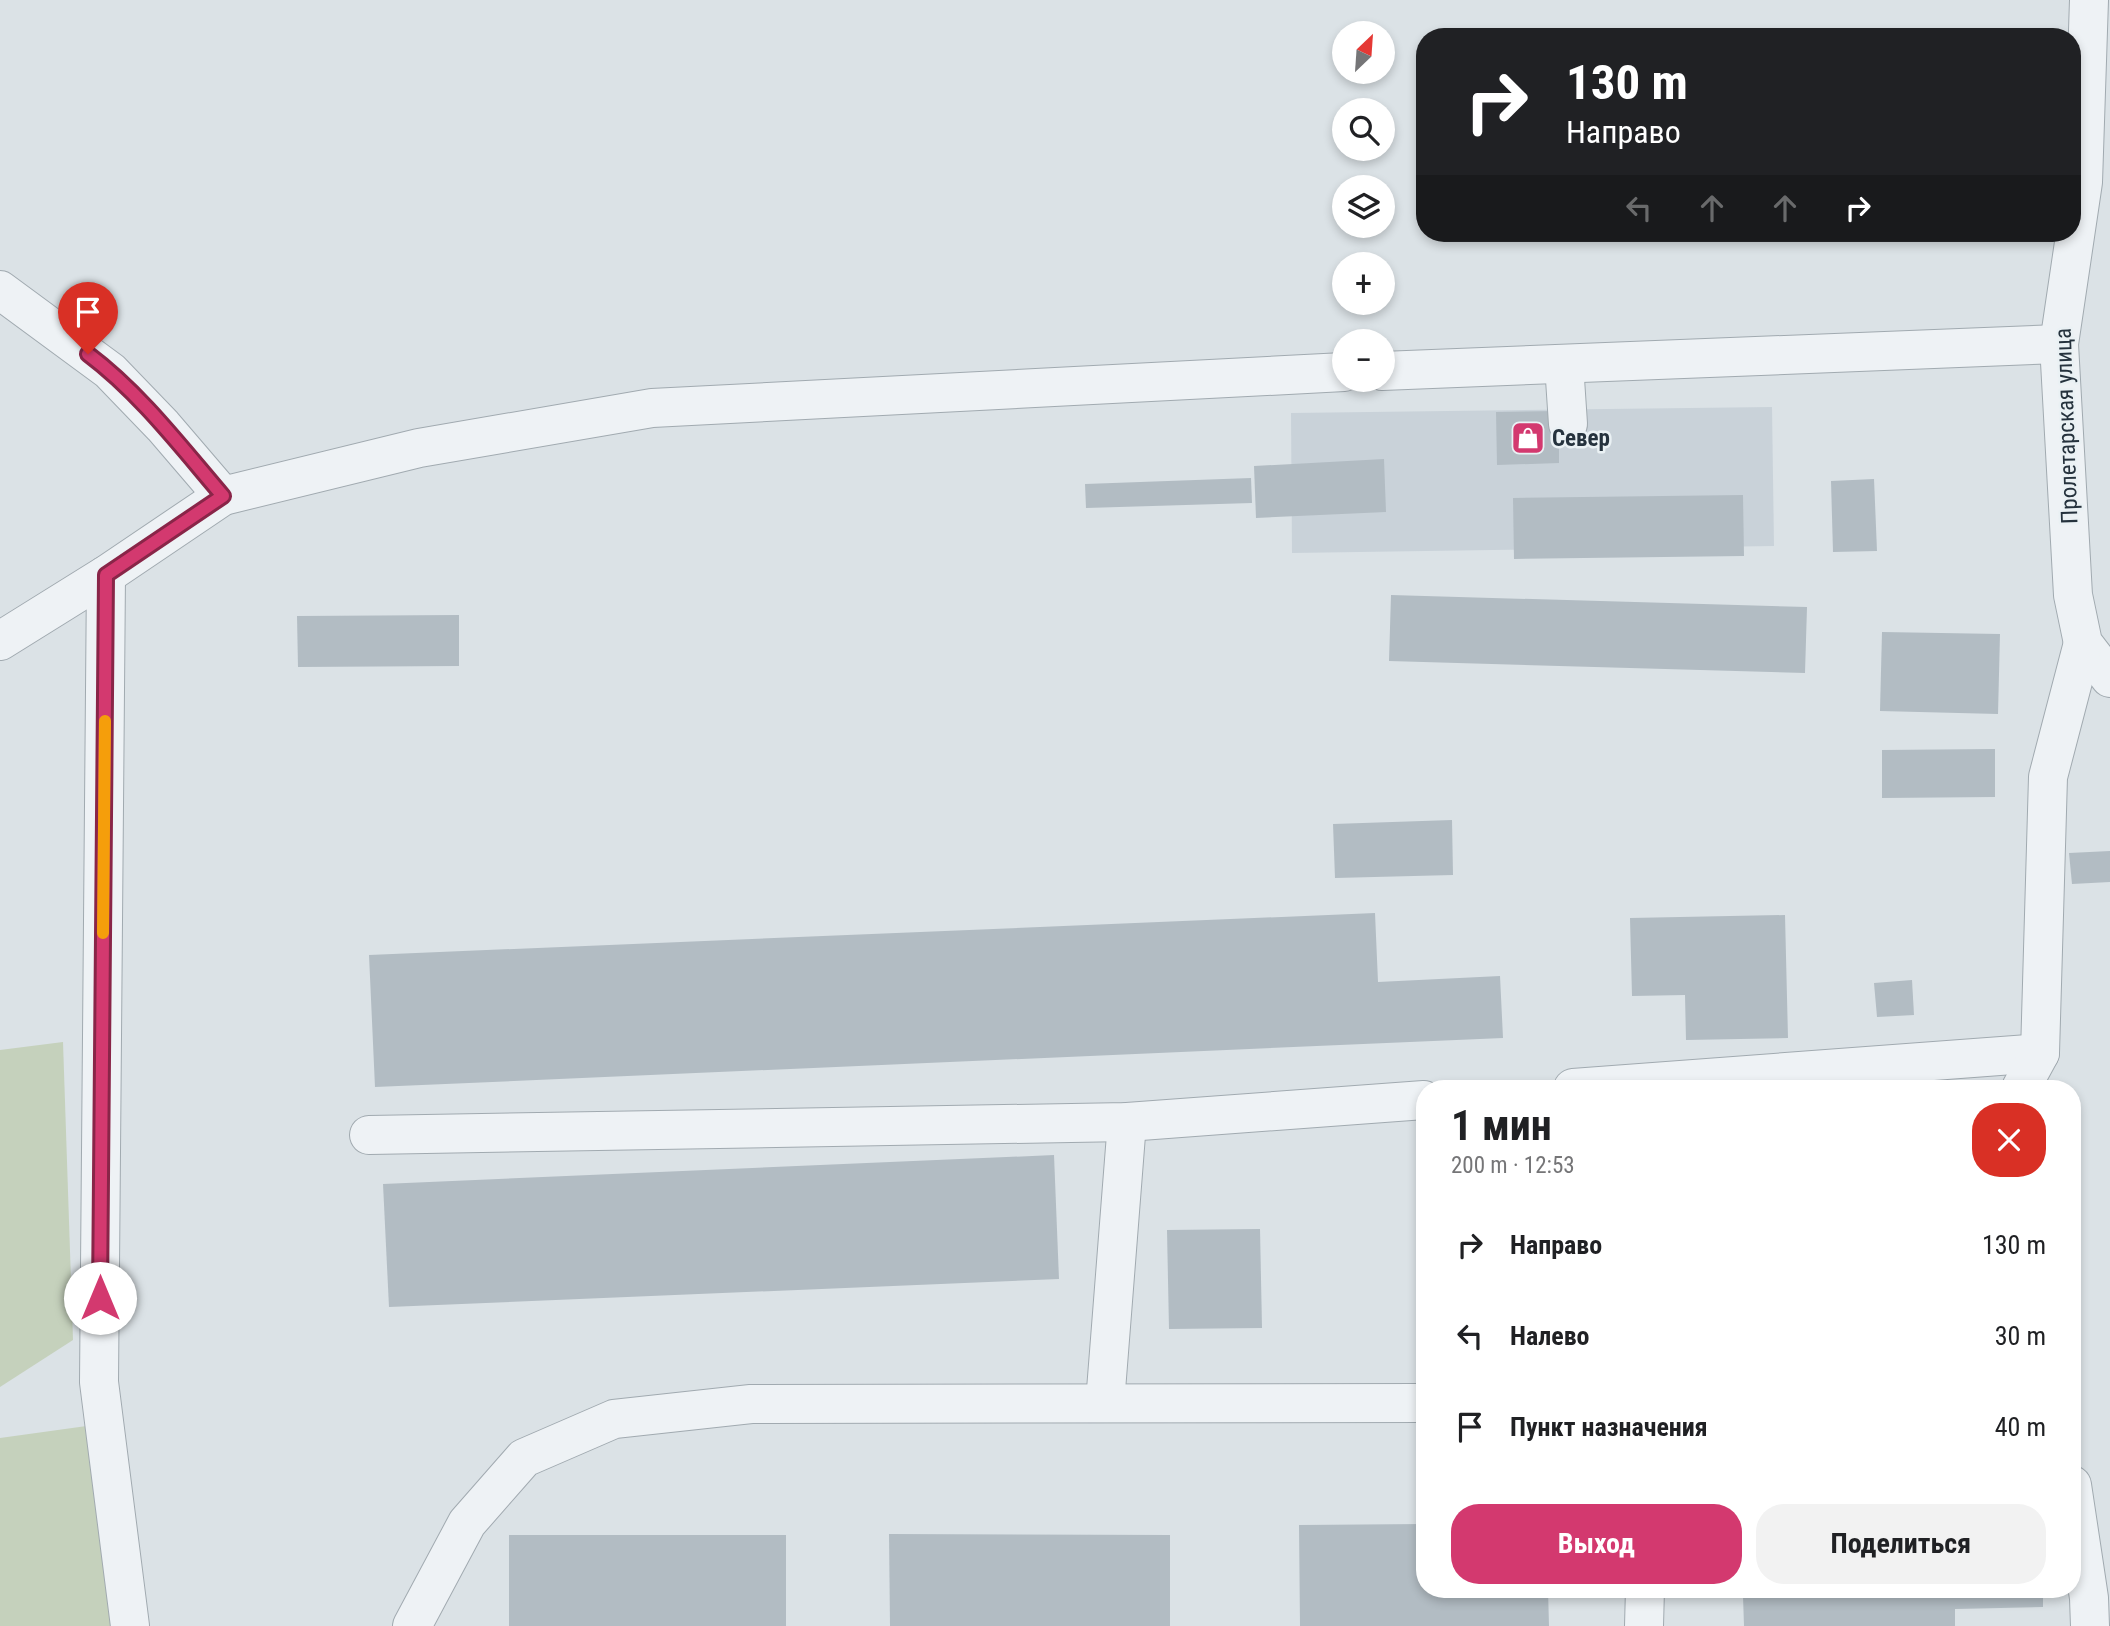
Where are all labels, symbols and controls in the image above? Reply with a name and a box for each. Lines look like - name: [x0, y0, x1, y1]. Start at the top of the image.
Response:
- north arrow: [1332, 21, 1395, 84]
- map controls: [1332, 21, 1395, 392]
- text: 130 m: [1566, 54, 1688, 111]
- icon: right: [1451, 56, 1542, 147]
- button: search: [1332, 98, 1395, 161]
- text: Направо: [1566, 113, 1681, 151]
- button: layers: [1332, 175, 1395, 238]
- icon: left: [1620, 189, 1658, 227]
- icon: ahead: [1693, 189, 1731, 227]
- icon: ahead: [1766, 189, 1804, 227]
- icon: right: [1839, 189, 1877, 227]
- button: +: [1332, 252, 1395, 315]
- pin: [58, 282, 118, 354]
- icon: arrive: [69, 293, 107, 331]
- street label: Пролетарская улица: [2050, 328, 2083, 524]
- button: −: [1332, 329, 1395, 392]
- shop icon: Север: [1509, 419, 1547, 457]
- place label: Север: [1552, 425, 1610, 452]
- text: 1 мин: [1451, 1101, 1552, 1150]
- button: close: [1972, 1103, 2046, 1177]
- text: 200 m · 12:53: [1451, 1152, 1575, 1179]
- icon: right: [1451, 1226, 1489, 1264]
- text: Направо: [1510, 1230, 1602, 1260]
- text: 130 m: [1982, 1230, 2046, 1260]
- position arrow: [63, 1261, 137, 1335]
- icon: left: [1451, 1317, 1489, 1355]
- text: Налево: [1510, 1321, 1590, 1351]
- text: 30 m: [1995, 1321, 2046, 1351]
- icon: arrive: [1451, 1408, 1489, 1446]
- text: Пункт назначения: [1510, 1412, 1708, 1442]
- text: 40 m: [1995, 1412, 2046, 1442]
- button: Выход: [1451, 1504, 1742, 1584]
- button: Поделиться: [1756, 1504, 2046, 1584]

